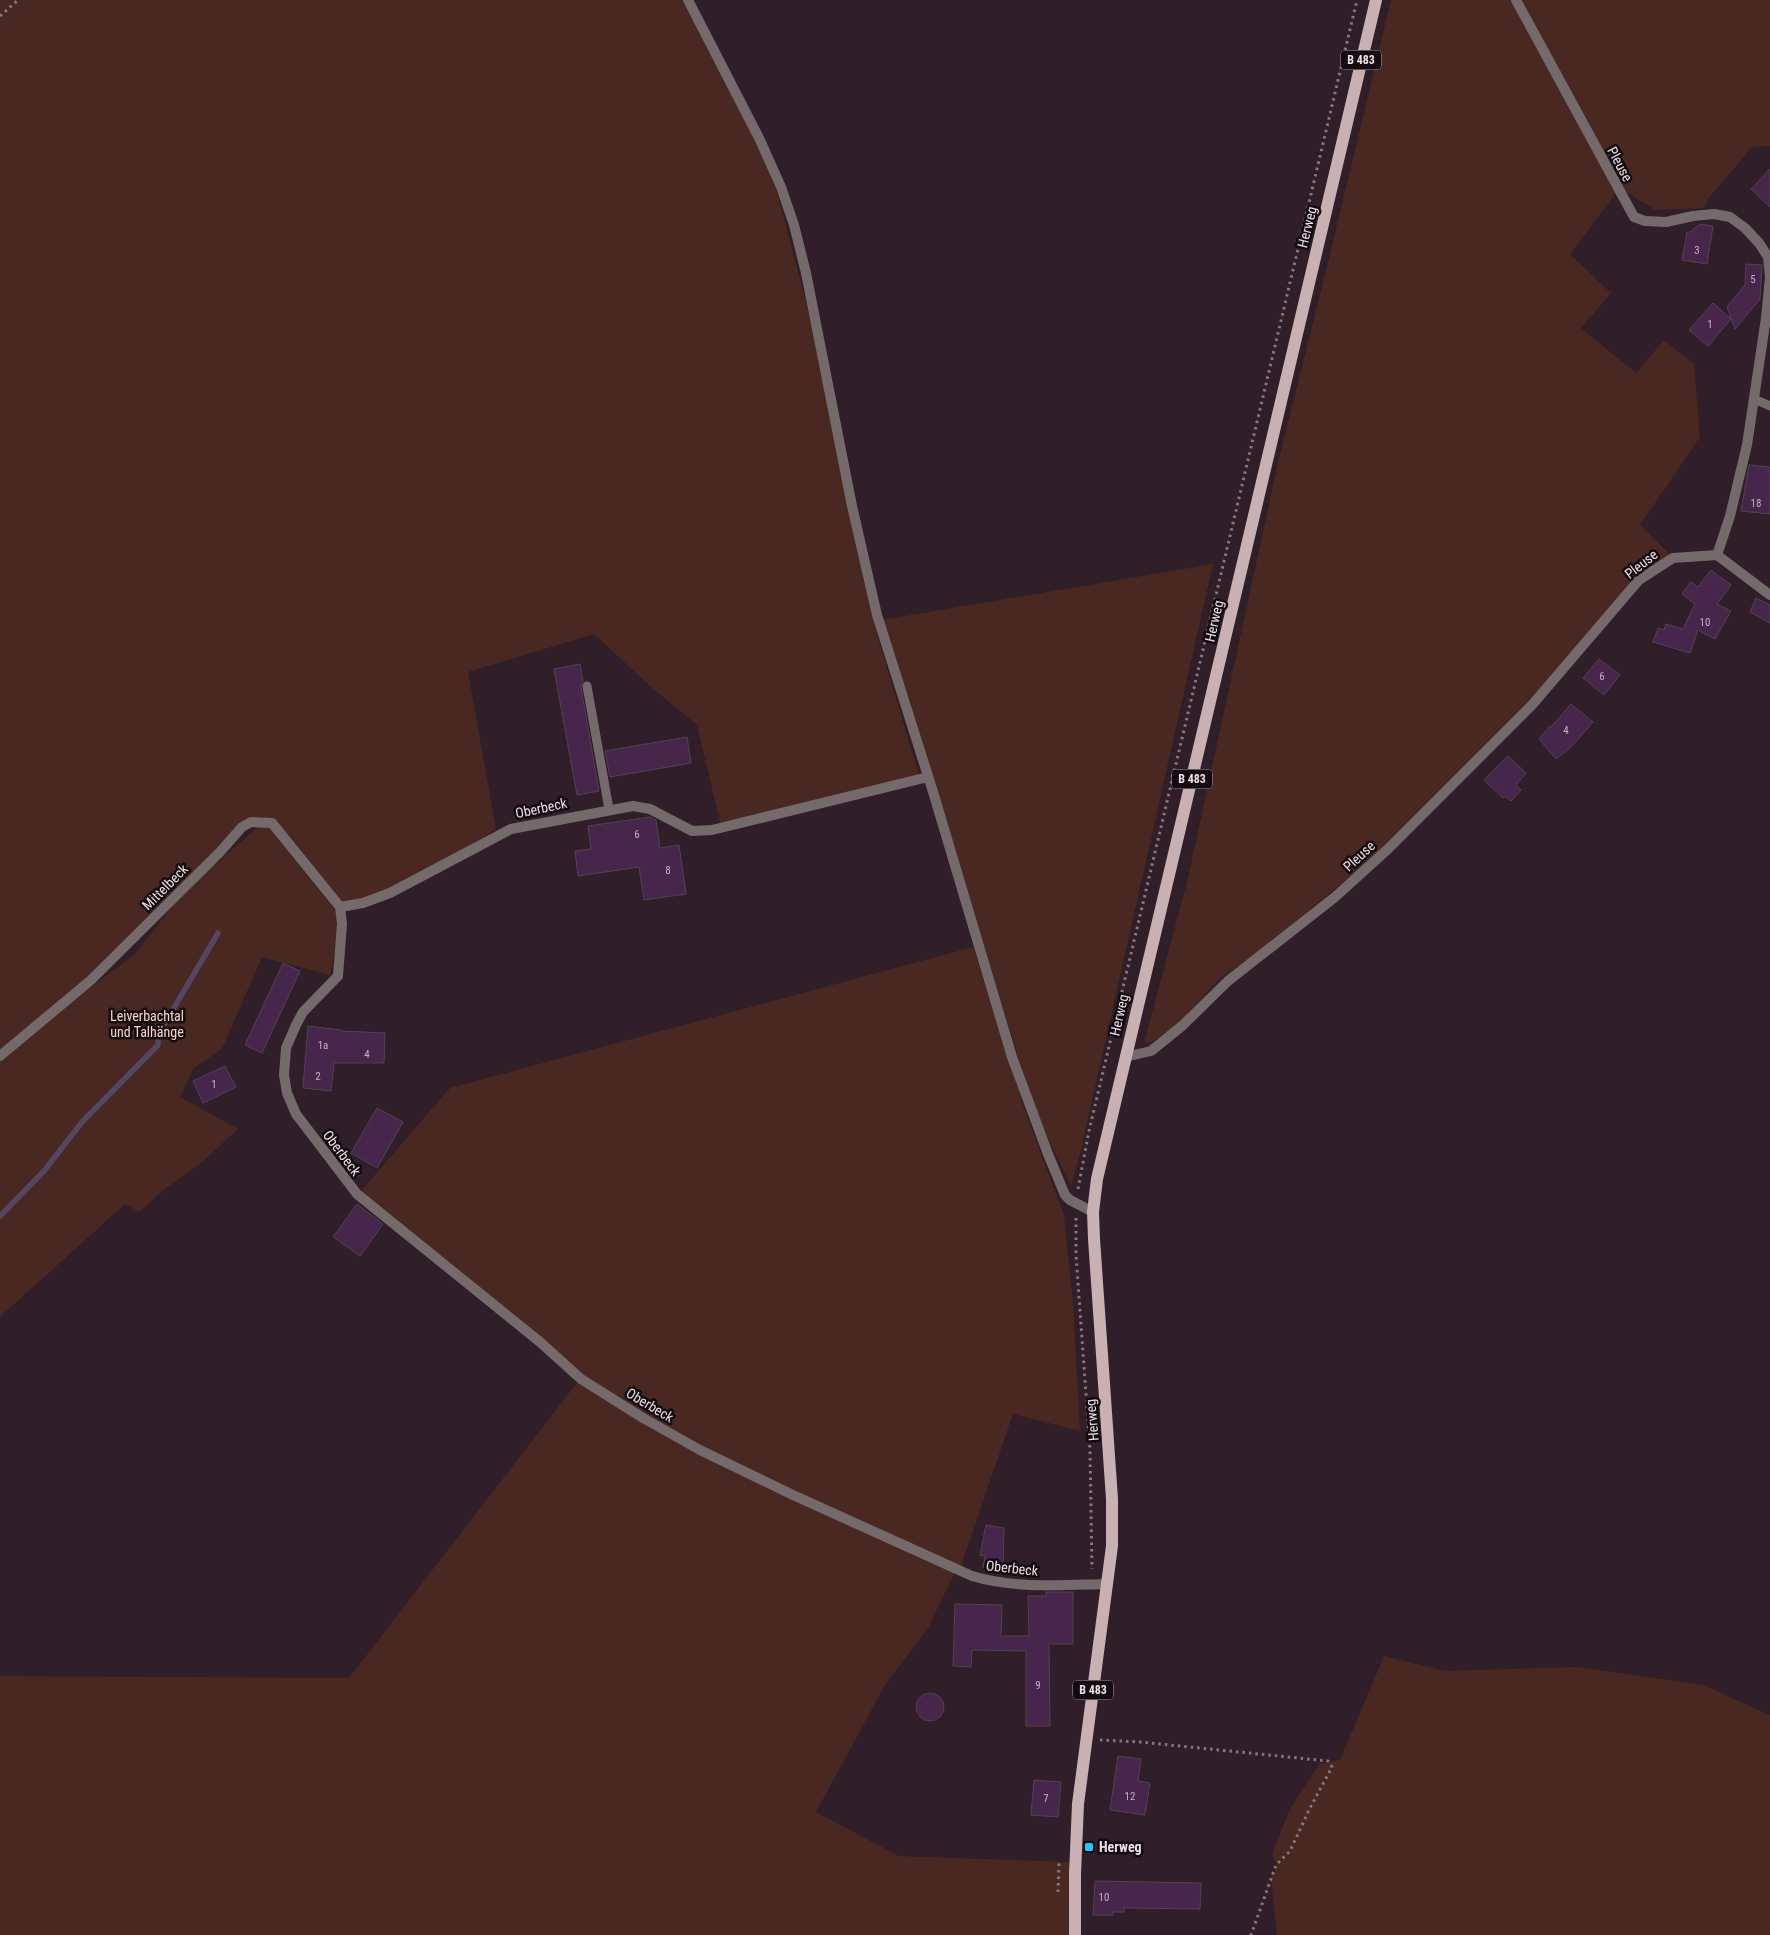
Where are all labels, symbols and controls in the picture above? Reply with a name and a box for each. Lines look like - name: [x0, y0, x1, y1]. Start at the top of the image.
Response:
- road number: B 483: [1341, 50, 1381, 70]
- street label: Pleuse: [1604, 144, 1636, 185]
- street label: Herweg: [1294, 205, 1320, 249]
- house number: 3: [1694, 244, 1700, 257]
- house number: 5: [1750, 273, 1756, 286]
- house number: 1: [1707, 318, 1713, 331]
- house number: 18: [1751, 497, 1761, 510]
- street label: Pleuse: [1621, 546, 1661, 582]
- street label: Herweg: [1201, 599, 1227, 643]
- house number: 10: [1700, 616, 1710, 629]
- house number: 6: [1599, 670, 1605, 683]
- house number: 4: [1563, 724, 1569, 737]
- road number: B 483: [1172, 770, 1212, 789]
- street label: Oberbeck: [514, 795, 569, 821]
- house number: 6: [634, 828, 640, 841]
- street label: Pleuse: [1340, 837, 1378, 875]
- street label: Mittelbeck: [139, 860, 192, 913]
- house number: 8: [665, 864, 671, 877]
- street label: Herweg: [1106, 993, 1132, 1037]
- park label: Leiverbachtal und Talhänge: [110, 1008, 184, 1040]
- house number: 1a: [318, 1039, 328, 1052]
- house number: 4: [364, 1048, 370, 1061]
- house number: 2: [315, 1070, 321, 1083]
- house number: 1: [211, 1078, 217, 1091]
- street label: Oberbeck: [320, 1127, 365, 1179]
- street label: Oberbeck: [623, 1385, 677, 1426]
- street label: Herweg: [1082, 1398, 1102, 1442]
- street label: Oberbeck: [985, 1557, 1040, 1579]
- house number: 9: [1035, 1679, 1041, 1692]
- road number: B 483: [1073, 1680, 1113, 1700]
- house number: 12: [1125, 1790, 1135, 1803]
- house number: 7: [1043, 1792, 1049, 1805]
- place label: Herweg: [1099, 1839, 1142, 1855]
- marker: Herweg: [1083, 1841, 1095, 1853]
- house number: 10: [1099, 1891, 1109, 1904]

